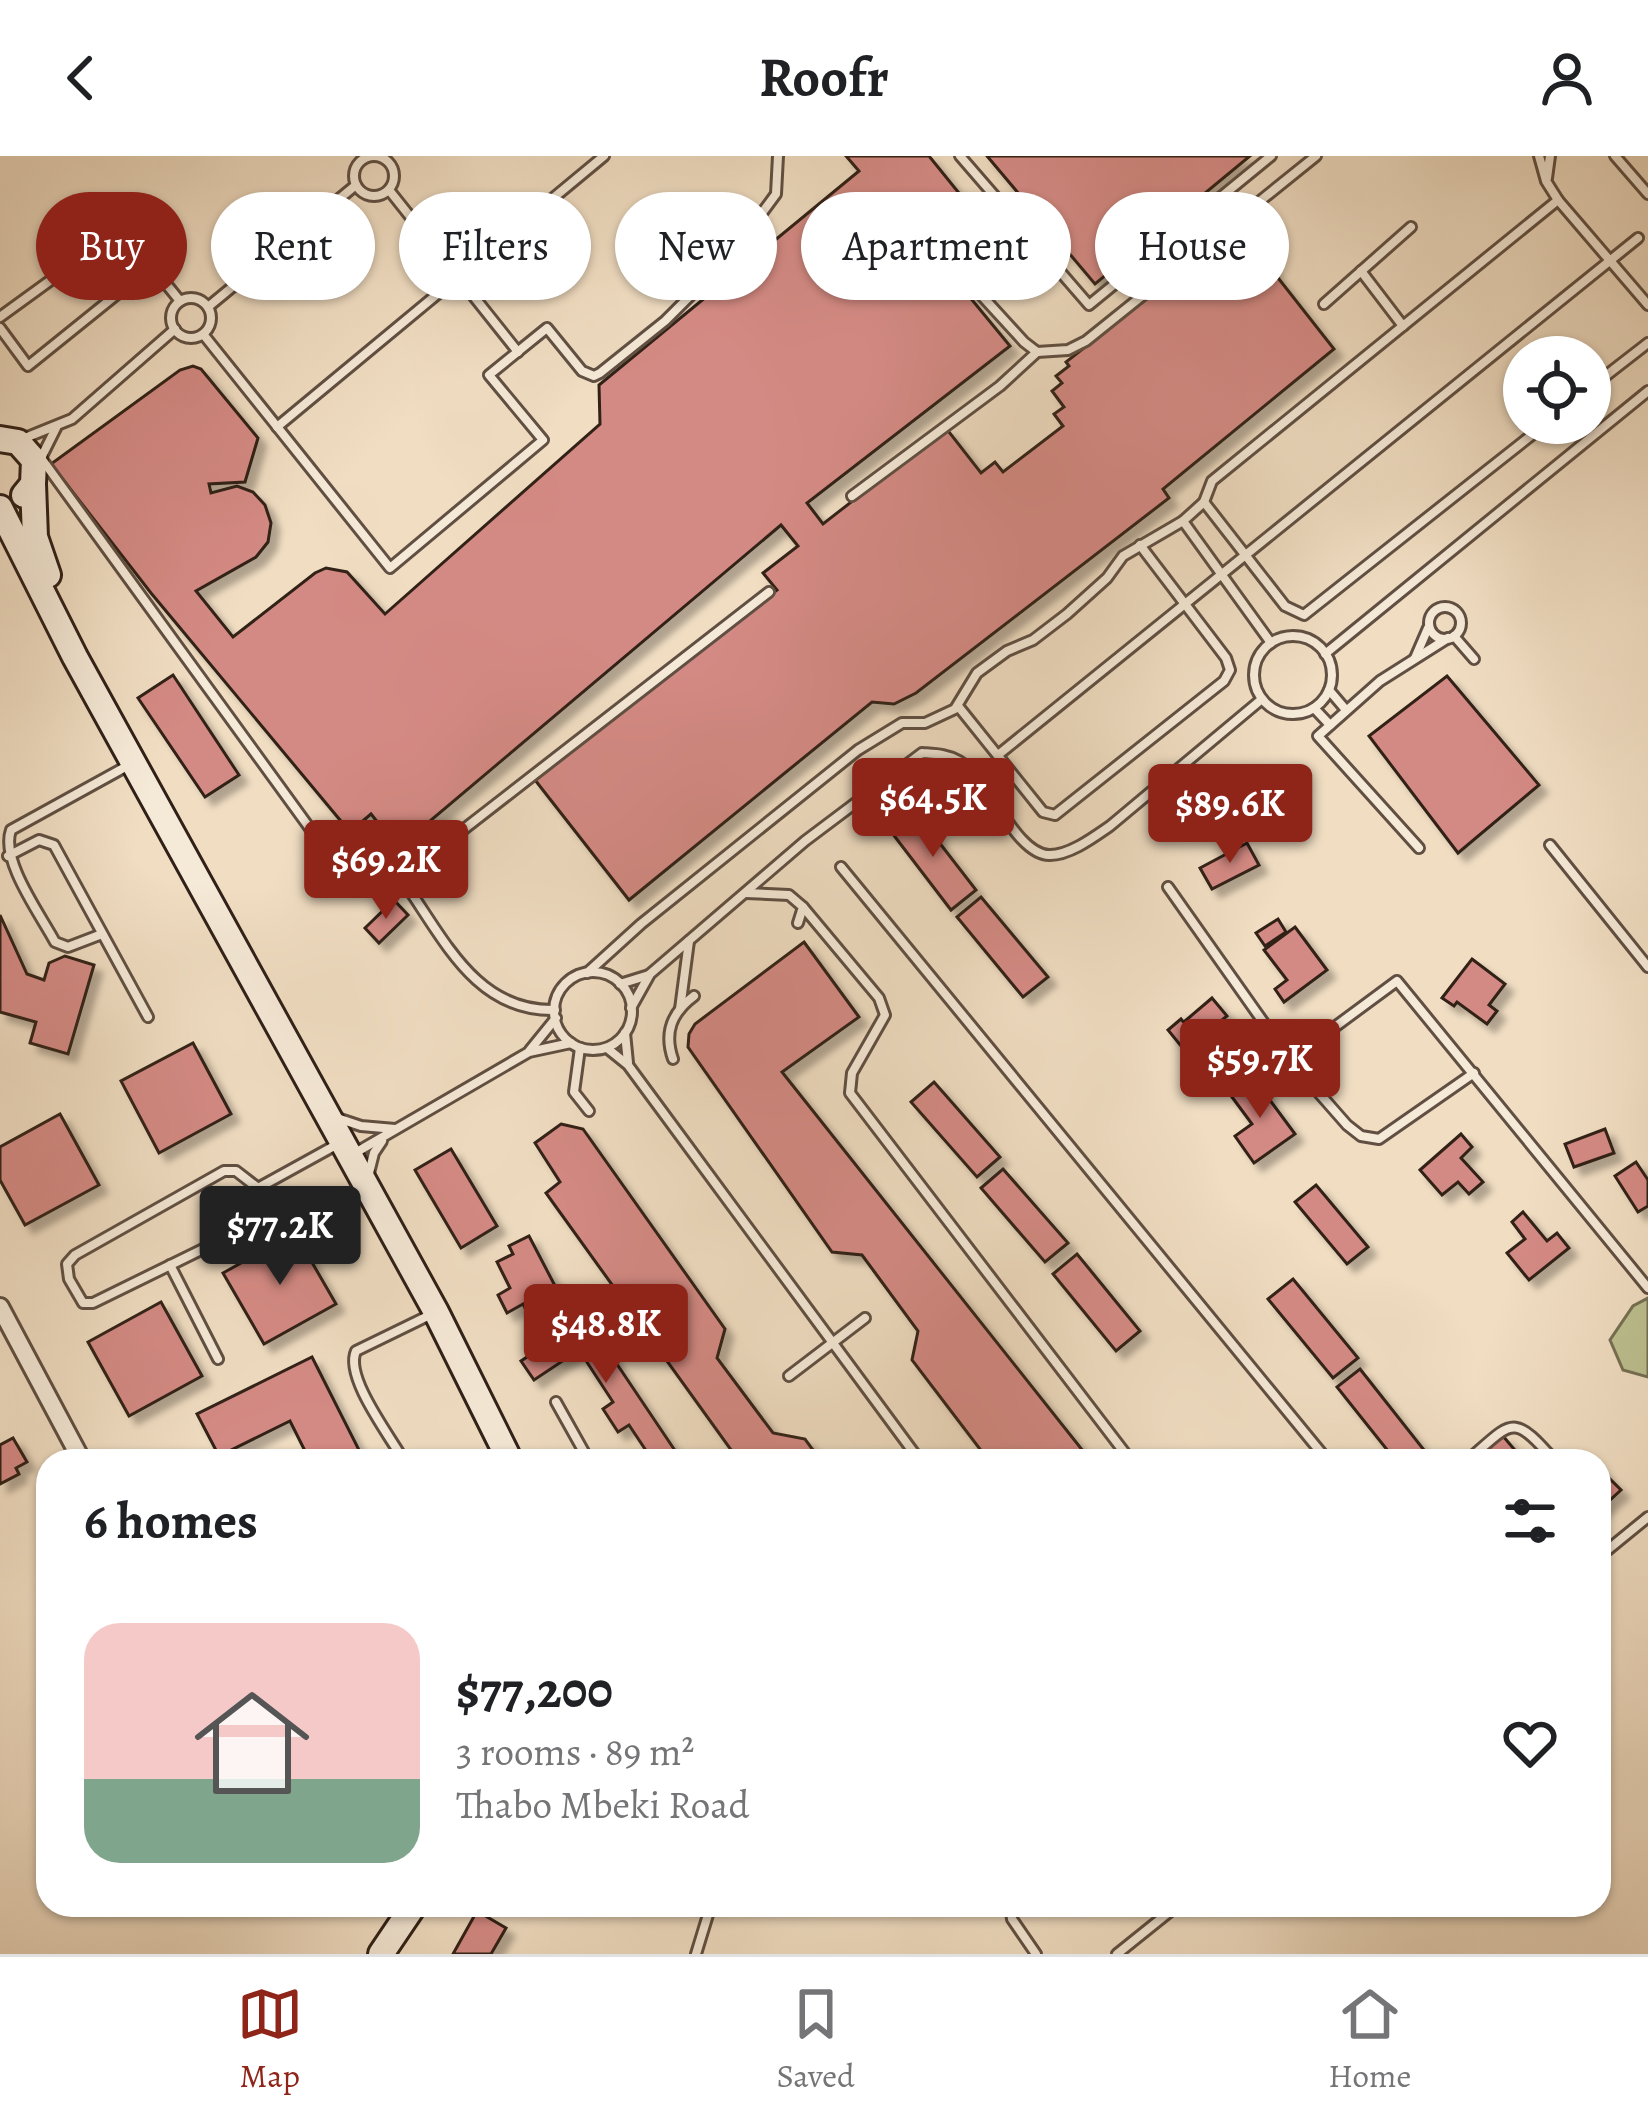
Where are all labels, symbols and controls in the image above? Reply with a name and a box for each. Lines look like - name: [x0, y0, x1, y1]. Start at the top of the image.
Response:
- text: Roofr: [759, 41, 889, 115]
- icon: back: [48, 45, 114, 111]
- icon: person: [1534, 45, 1600, 111]
- chip: Buy: [36, 192, 187, 300]
- chip: Rent: [211, 192, 375, 300]
- chip: Filters: [399, 192, 591, 300]
- chip: New: [615, 192, 777, 300]
- chip: Apartment: [801, 192, 1071, 300]
- chip: House: [1095, 192, 1289, 300]
- map controls: [1503, 336, 1611, 444]
- button: locate: [1503, 336, 1611, 444]
- pin: $64.5K: [835, 758, 1031, 860]
- pin: $89.6K: [1132, 764, 1328, 866]
- text: $64.5K: [879, 770, 987, 823]
- text: $89.6K: [1175, 776, 1285, 829]
- pin: $69.2K: [288, 820, 484, 922]
- text: $69.2K: [331, 832, 441, 885]
- pin: $59.7K: [1162, 1019, 1358, 1121]
- text: $59.7K: [1207, 1031, 1313, 1084]
- pin: $77.2K: [182, 1186, 378, 1288]
- text: $77.2K: [227, 1198, 333, 1251]
- pin: $48.8K: [508, 1284, 704, 1386]
- text: $48.8K: [551, 1296, 661, 1349]
- text: 6 homes: [84, 1486, 258, 1556]
- icon: filters: [1497, 1488, 1563, 1554]
- text: $77,200: [456, 1655, 613, 1725]
- icon: home: [180, 1671, 324, 1815]
- icon: heart: [1497, 1710, 1563, 1776]
- text: 3 rooms · 89 m²: [456, 1725, 694, 1778]
- text: Thabo Mbeki Road: [456, 1778, 749, 1831]
- tab: Map: [237, 1981, 303, 2098]
- tab: Saved: [776, 1981, 855, 2098]
- tab: Home: [1328, 1981, 1411, 2098]

